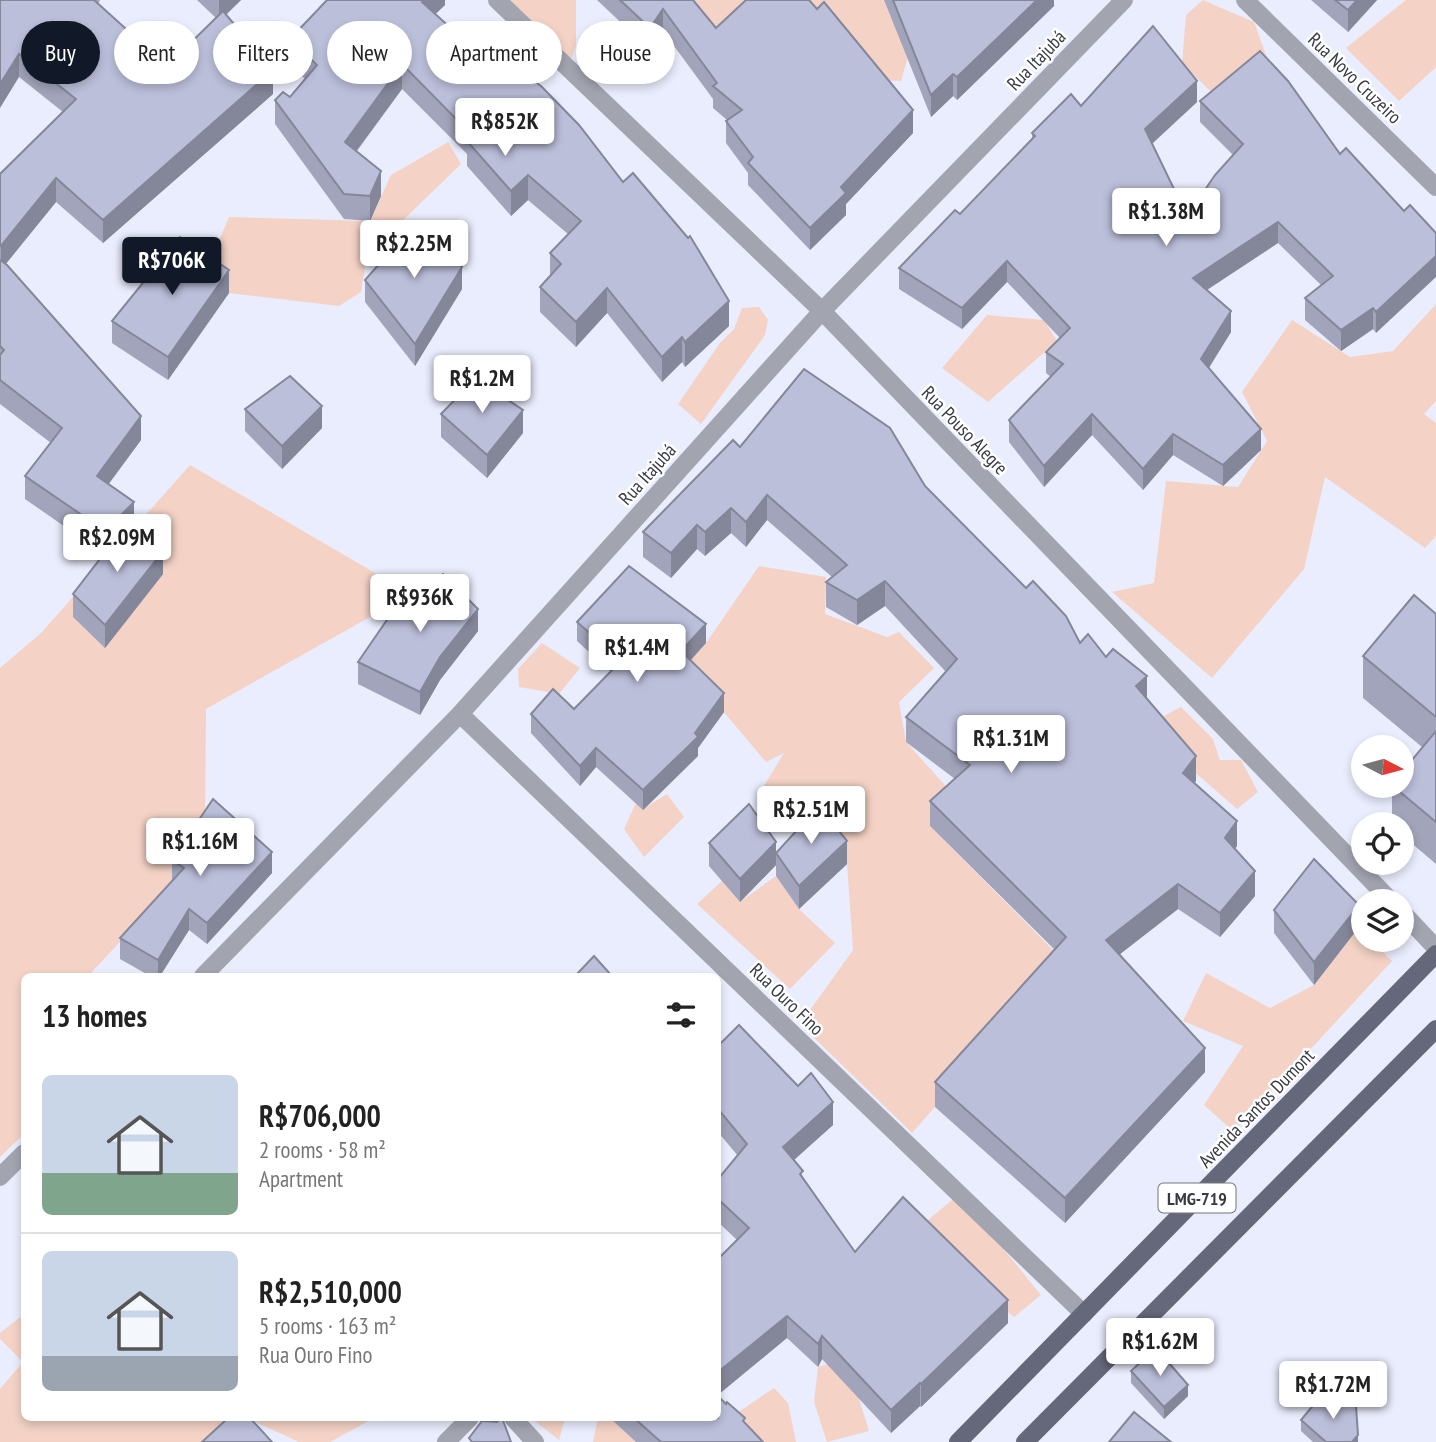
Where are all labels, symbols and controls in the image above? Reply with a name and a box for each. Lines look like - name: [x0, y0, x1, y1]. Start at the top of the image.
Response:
- chip: Buy: [21, 21, 100, 84]
- chip: Rent: [114, 21, 199, 84]
- chip: Filters: [213, 21, 313, 84]
- chip: New: [327, 21, 412, 84]
- chip: Apartment: [426, 21, 562, 84]
- chip: House: [576, 21, 675, 84]
- street label: Rua Itajubá: [1002, 25, 1070, 95]
- street label: Rua Novo Cruzeiro: [1303, 27, 1407, 129]
- pin: R$852K: [448, 99, 562, 158]
- text: R$852K: [471, 106, 539, 135]
- pin: R$1.38M: [1101, 188, 1231, 248]
- text: R$1.38M: [1128, 196, 1204, 225]
- pin: R$2.25M: [349, 220, 479, 280]
- text: R$2.25M: [376, 228, 452, 257]
- pin: R$706K: [115, 238, 229, 297]
- text: R$706K: [138, 245, 206, 274]
- pin: R$1.2M: [425, 356, 539, 415]
- text: R$1.2M: [450, 363, 514, 392]
- street label: Rua Pouso Alegre: [917, 381, 1013, 479]
- street label: Rua Itajubá: [613, 438, 681, 510]
- pin: R$2.09M: [52, 514, 182, 574]
- text: R$2.09M: [79, 522, 155, 551]
- pin: R$936K: [363, 574, 477, 634]
- text: R$936K: [386, 582, 454, 611]
- pin: R$1.4M: [580, 624, 694, 684]
- text: R$1.4M: [605, 632, 669, 661]
- pin: R$1.31M: [946, 716, 1076, 775]
- text: R$1.31M: [973, 723, 1049, 752]
- north arrow: [1351, 735, 1414, 798]
- map controls: [1351, 735, 1414, 952]
- pin: R$2.51M: [746, 786, 876, 846]
- text: R$2.51M: [773, 794, 849, 823]
- button: locate: [1351, 812, 1414, 875]
- pin: R$1.16M: [135, 818, 265, 878]
- text: R$1.16M: [162, 826, 238, 855]
- button: layers: [1351, 889, 1414, 952]
- street label: Rua Ouro Fino: [745, 958, 829, 1040]
- text: 13 homes: [42, 996, 147, 1035]
- icon: filters: [662, 996, 700, 1034]
- street label: Avenida Santos Dumont: [1193, 1043, 1319, 1172]
- text: R$706,000: [259, 1096, 381, 1135]
- icon: home: [98, 1103, 182, 1187]
- text: 2 rooms · 58 m²: [259, 1135, 386, 1164]
- text: Apartment: [259, 1164, 343, 1193]
- road number: LMG-719: [1158, 1184, 1236, 1212]
- text: R$2,510,000: [259, 1272, 402, 1311]
- icon: home: [98, 1279, 182, 1363]
- text: 5 rooms · 163 m²: [259, 1311, 396, 1340]
- pin: R$1.62M: [1095, 1318, 1225, 1378]
- text: R$1.62M: [1122, 1326, 1198, 1355]
- text: Rua Ouro Fino: [259, 1340, 372, 1369]
- pin: R$1.72M: [1268, 1362, 1398, 1421]
- text: R$1.72M: [1295, 1369, 1371, 1398]

